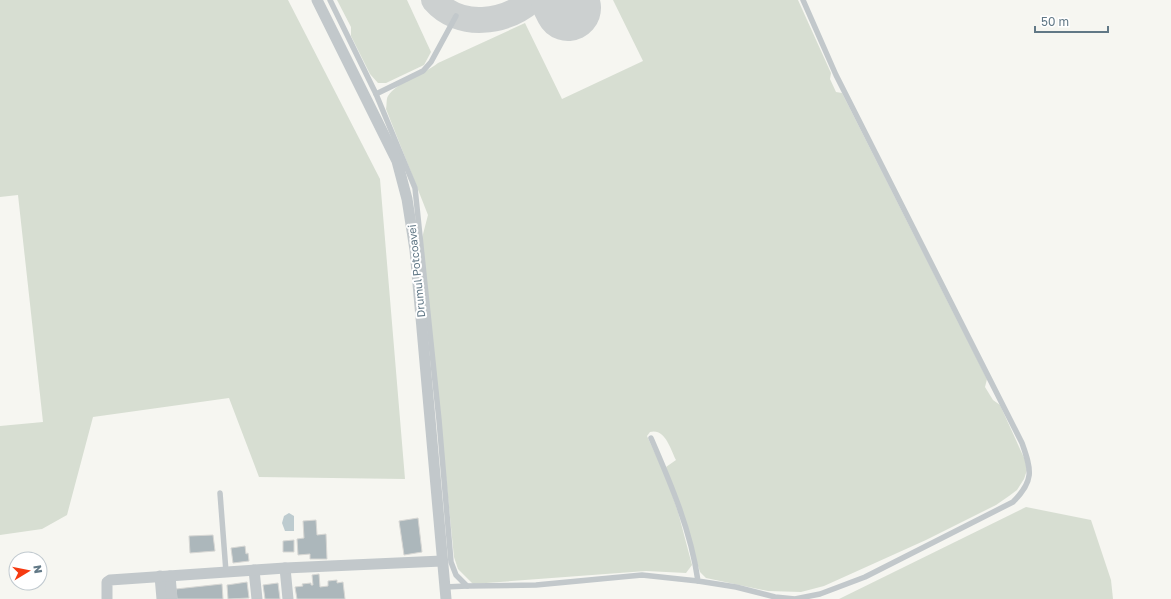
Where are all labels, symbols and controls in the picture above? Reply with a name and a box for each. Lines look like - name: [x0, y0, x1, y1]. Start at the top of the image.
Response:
- scale bar: [1035, 8, 1108, 34]
- text: 50 m: [1041, 14, 1069, 29]
- street label: Drumul Potcoavei: [405, 224, 427, 318]
- north arrow: [8, 551, 48, 591]
- text: N: [31, 564, 45, 574]

